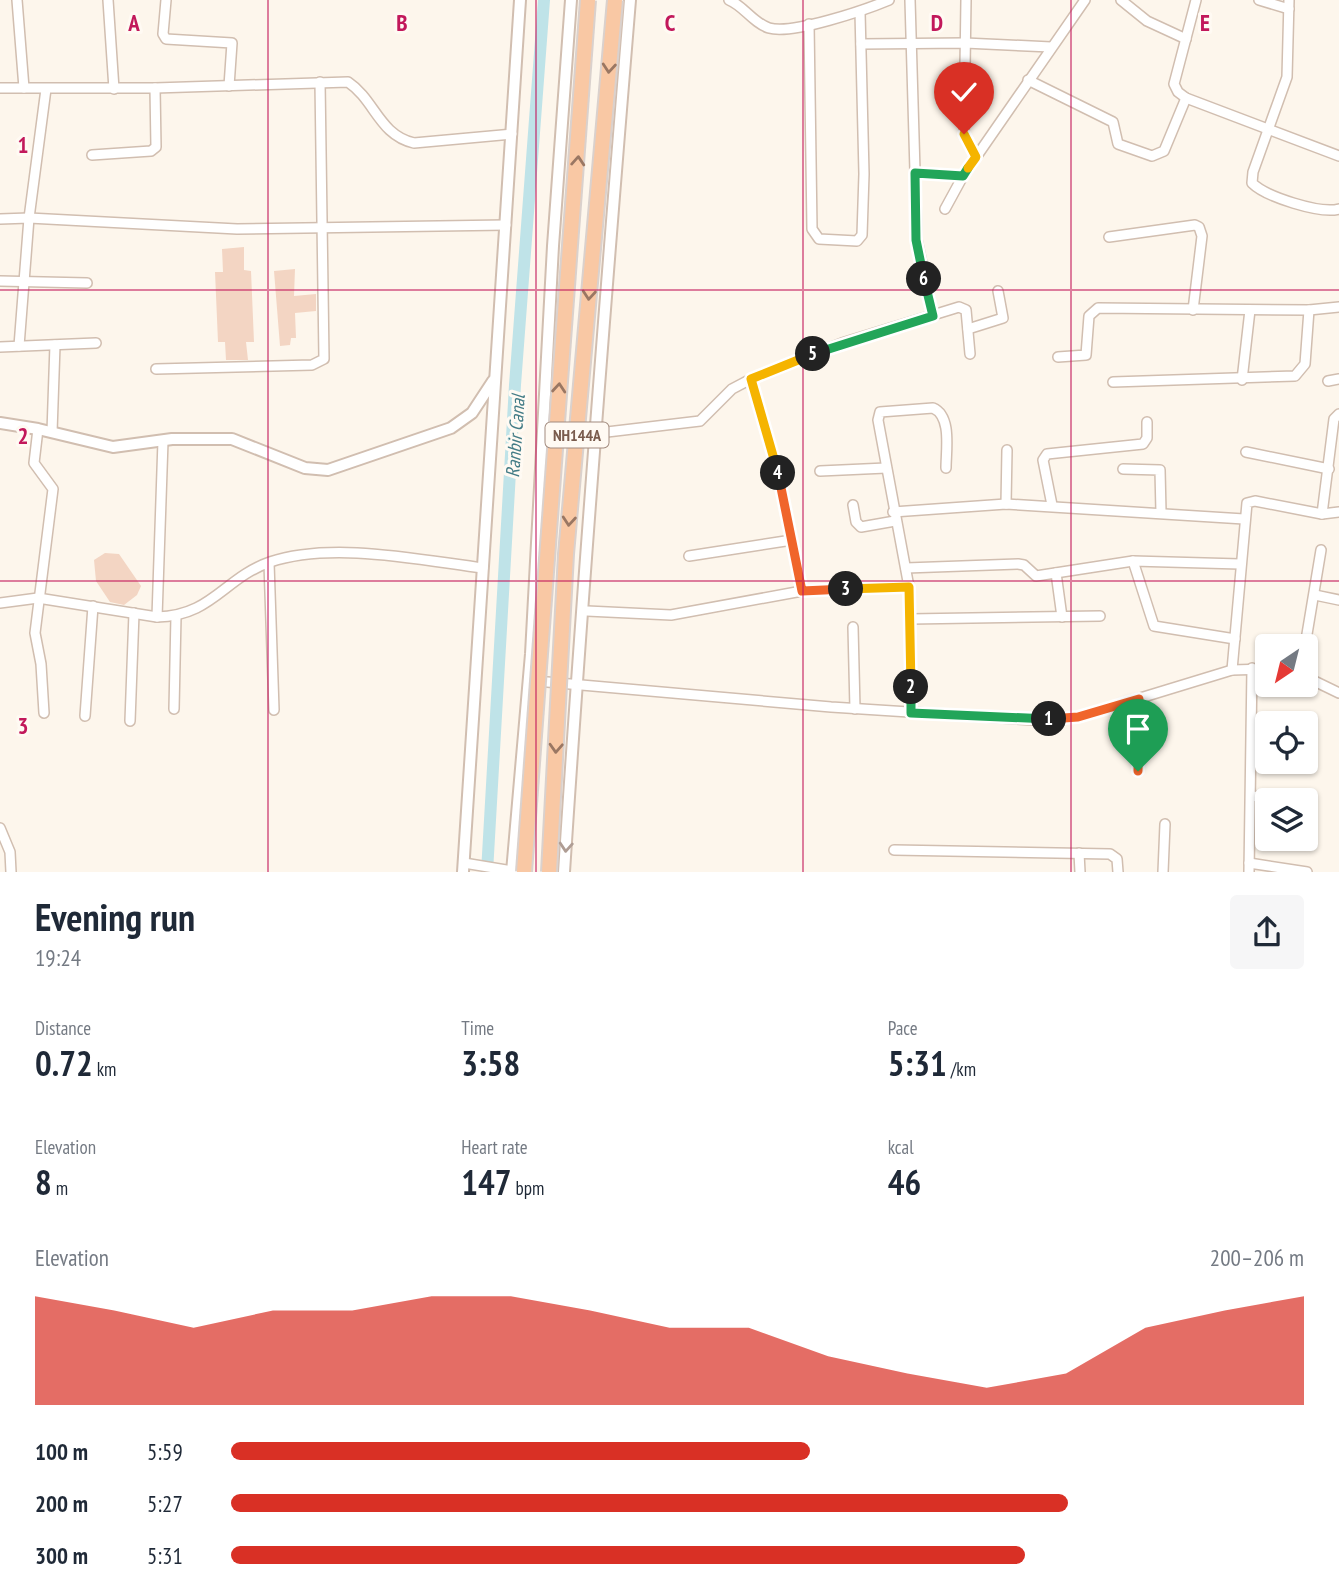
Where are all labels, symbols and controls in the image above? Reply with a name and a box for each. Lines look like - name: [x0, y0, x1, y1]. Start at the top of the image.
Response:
- text: A: [127, 8, 140, 37]
- text: B: [396, 8, 408, 37]
- text: C: [665, 8, 676, 37]
- text: D: [931, 8, 943, 37]
- text: E: [1200, 8, 1210, 37]
- pin: [934, 62, 994, 134]
- one-way arrow: [602, 63, 617, 74]
- icon: check: [945, 73, 983, 111]
- text: 1: [18, 130, 29, 159]
- one-way arrow: [570, 156, 585, 167]
- pin: 6: [906, 262, 942, 296]
- text: 6: [919, 266, 928, 290]
- one-way arrow: [582, 289, 597, 300]
- pin: 5: [796, 336, 830, 372]
- text: 5: [808, 341, 817, 365]
- one-way arrow: [551, 382, 566, 393]
- water label: Ranbir Canal: [500, 392, 530, 478]
- text: 2: [18, 421, 29, 450]
- road number: NH144A: [546, 422, 608, 448]
- pin: 4: [760, 456, 796, 490]
- text: 4: [773, 460, 782, 484]
- one-way arrow: [562, 516, 577, 527]
- pin: 3: [828, 572, 864, 606]
- text: 3: [841, 576, 850, 600]
- north arrow: [1255, 634, 1318, 696]
- map controls: [1255, 634, 1318, 851]
- pin: 2: [894, 670, 928, 704]
- text: 2: [906, 674, 915, 698]
- pin: [1108, 699, 1168, 771]
- pin: 1: [1032, 702, 1066, 736]
- text: 1: [1044, 706, 1053, 730]
- icon: arrive: [1119, 710, 1157, 748]
- text: 3: [18, 711, 29, 740]
- button: locate: [1255, 711, 1318, 774]
- one-way arrow: [549, 743, 564, 754]
- button: layers: [1255, 788, 1318, 851]
- one-way arrow: [558, 842, 573, 853]
- text: Evening run: [35, 892, 195, 941]
- button: share: [1230, 895, 1304, 969]
- text: 19:24: [35, 943, 81, 972]
- text: Distance: [35, 1016, 91, 1040]
- text: Time: [461, 1016, 494, 1040]
- text: Pace: [888, 1016, 918, 1040]
- text: 0.72: [35, 1040, 93, 1086]
- text: 3:58: [461, 1040, 520, 1086]
- text: 5:31: [888, 1040, 947, 1086]
- text: km: [93, 1057, 116, 1081]
- text: /km: [947, 1057, 976, 1081]
- text: Elevation: [35, 1135, 96, 1159]
- text: Heart rate: [461, 1135, 528, 1159]
- text: kcal: [888, 1135, 914, 1159]
- text: 8: [35, 1159, 52, 1205]
- text: 147: [461, 1159, 512, 1205]
- text: 46: [888, 1159, 921, 1205]
- text: m: [52, 1176, 68, 1200]
- text: bpm: [512, 1176, 544, 1200]
- text: Elevation: [35, 1243, 109, 1272]
- text: 200–206 m: [1210, 1243, 1304, 1272]
- text: 100 m: [35, 1437, 88, 1466]
- text: 5:59: [147, 1437, 183, 1466]
- text: 200 m: [35, 1489, 88, 1518]
- text: 5:27: [147, 1489, 183, 1518]
- text: 300 m: [35, 1541, 88, 1570]
- text: 5:31: [147, 1541, 183, 1570]

